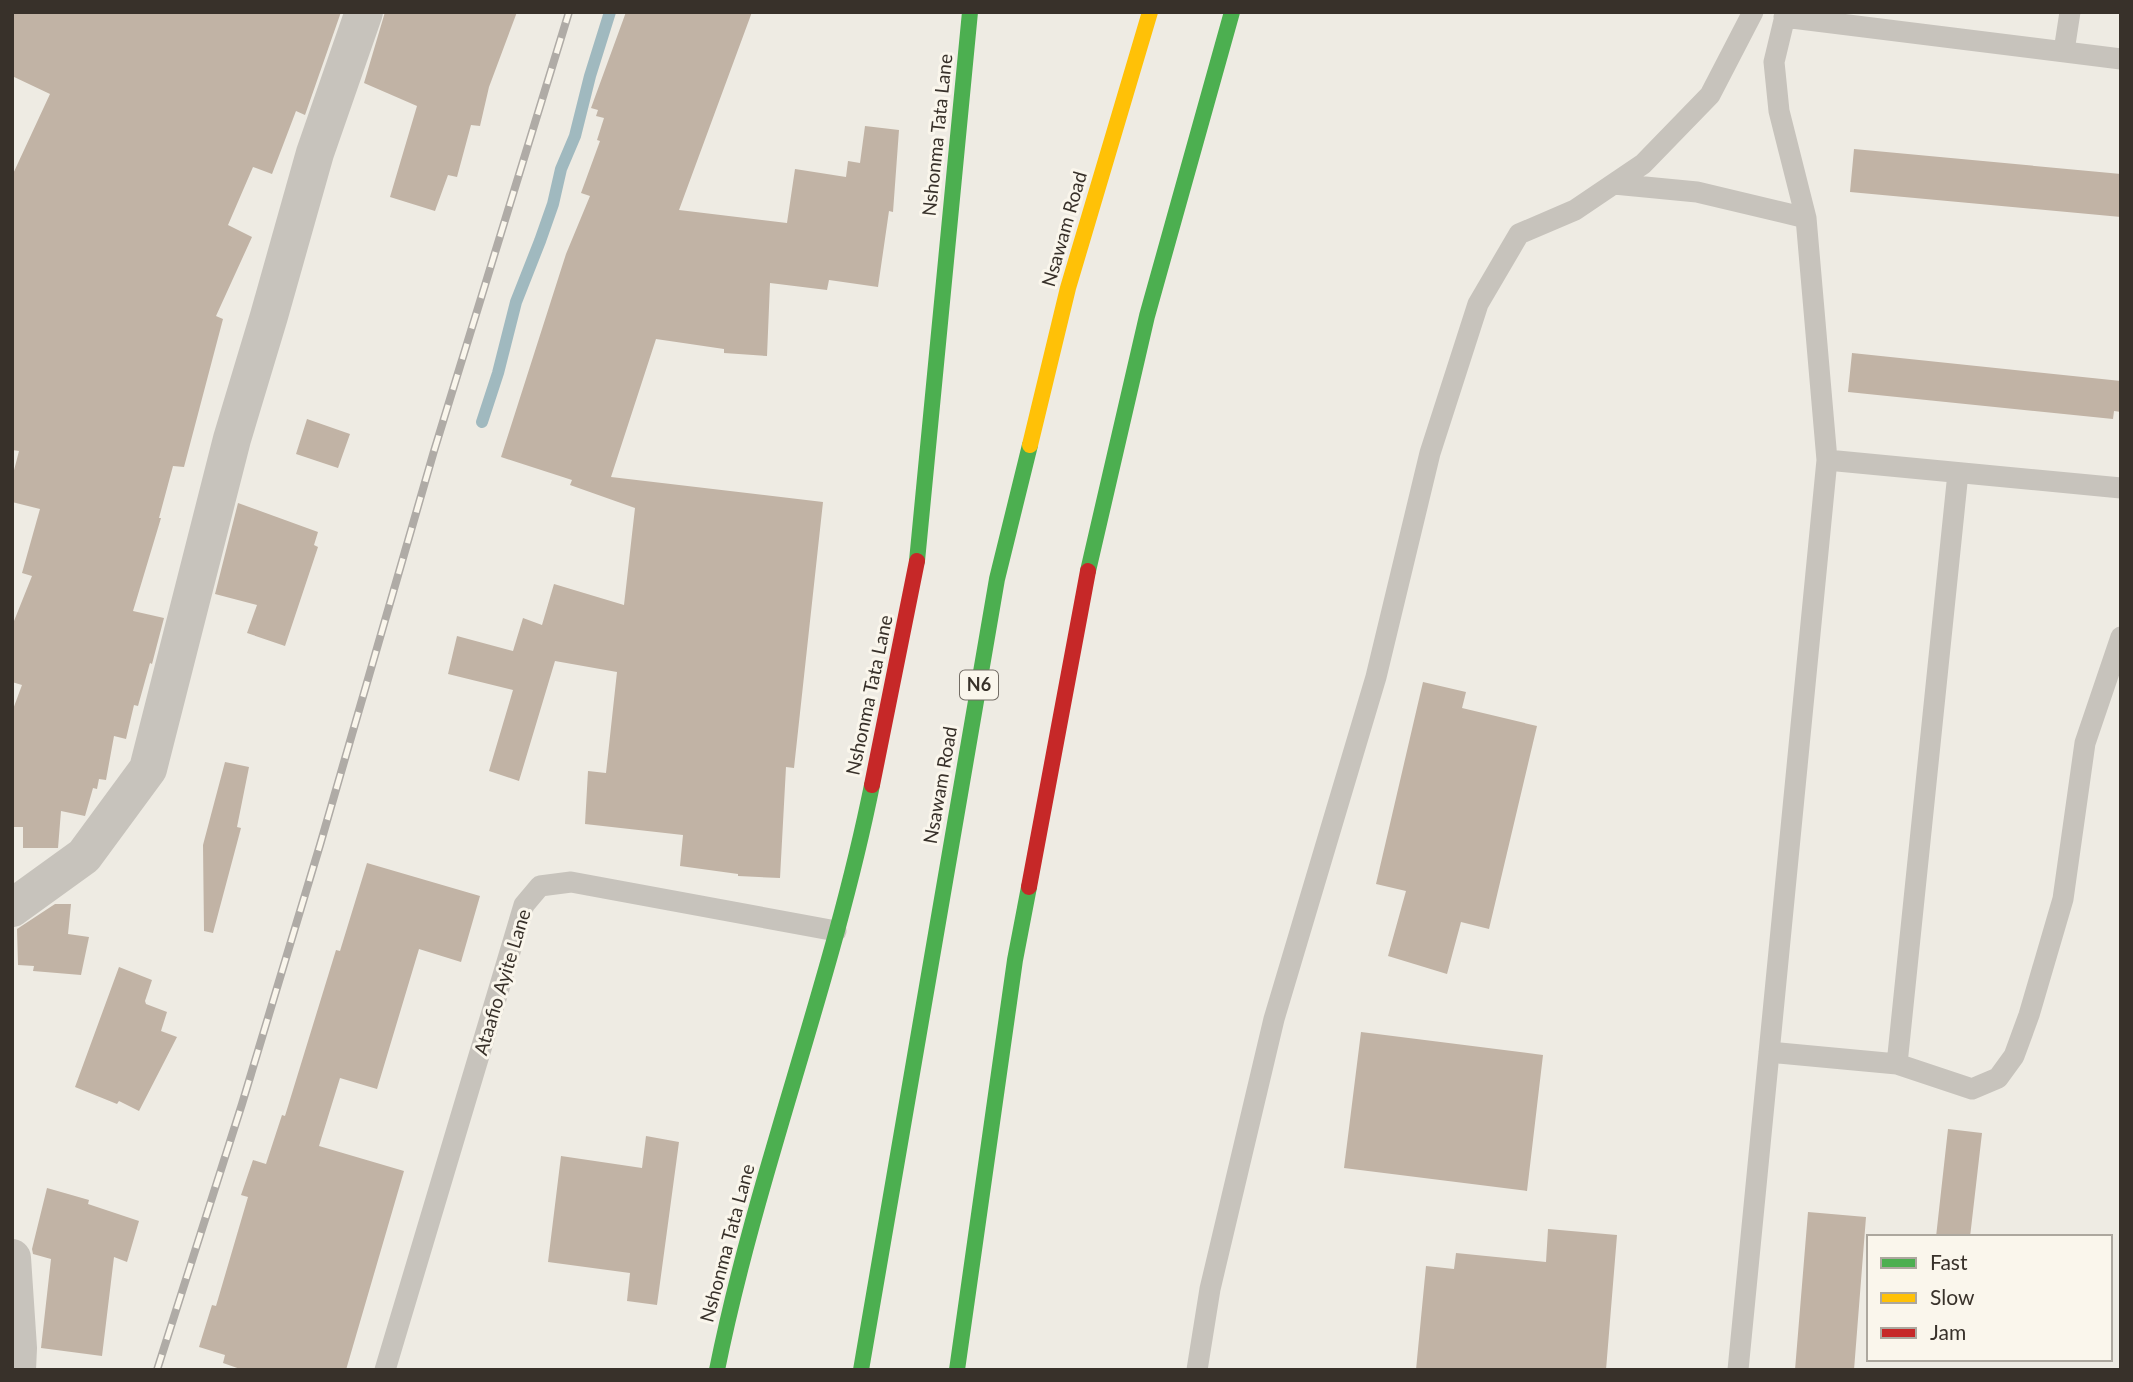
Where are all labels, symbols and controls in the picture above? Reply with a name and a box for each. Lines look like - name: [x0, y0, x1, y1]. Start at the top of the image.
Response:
- street label: Nshonma Tata Lane: [917, 53, 956, 217]
- street label: Nsawam Road: [1036, 169, 1091, 289]
- street label: Nshonma Tata Lane: [840, 613, 897, 777]
- road number: N6: [960, 670, 998, 700]
- street label: Nsawam Road: [918, 724, 961, 845]
- street label: Ataafio Ayite Lane: [468, 906, 535, 1058]
- street label: Nshonma Tata Lane: [694, 1161, 759, 1325]
- legend: [1867, 1235, 2112, 1361]
- text: Fast: [1930, 1249, 1968, 1274]
- text: Slow: [1930, 1284, 1975, 1309]
- text: Jam: [1930, 1319, 1966, 1344]

